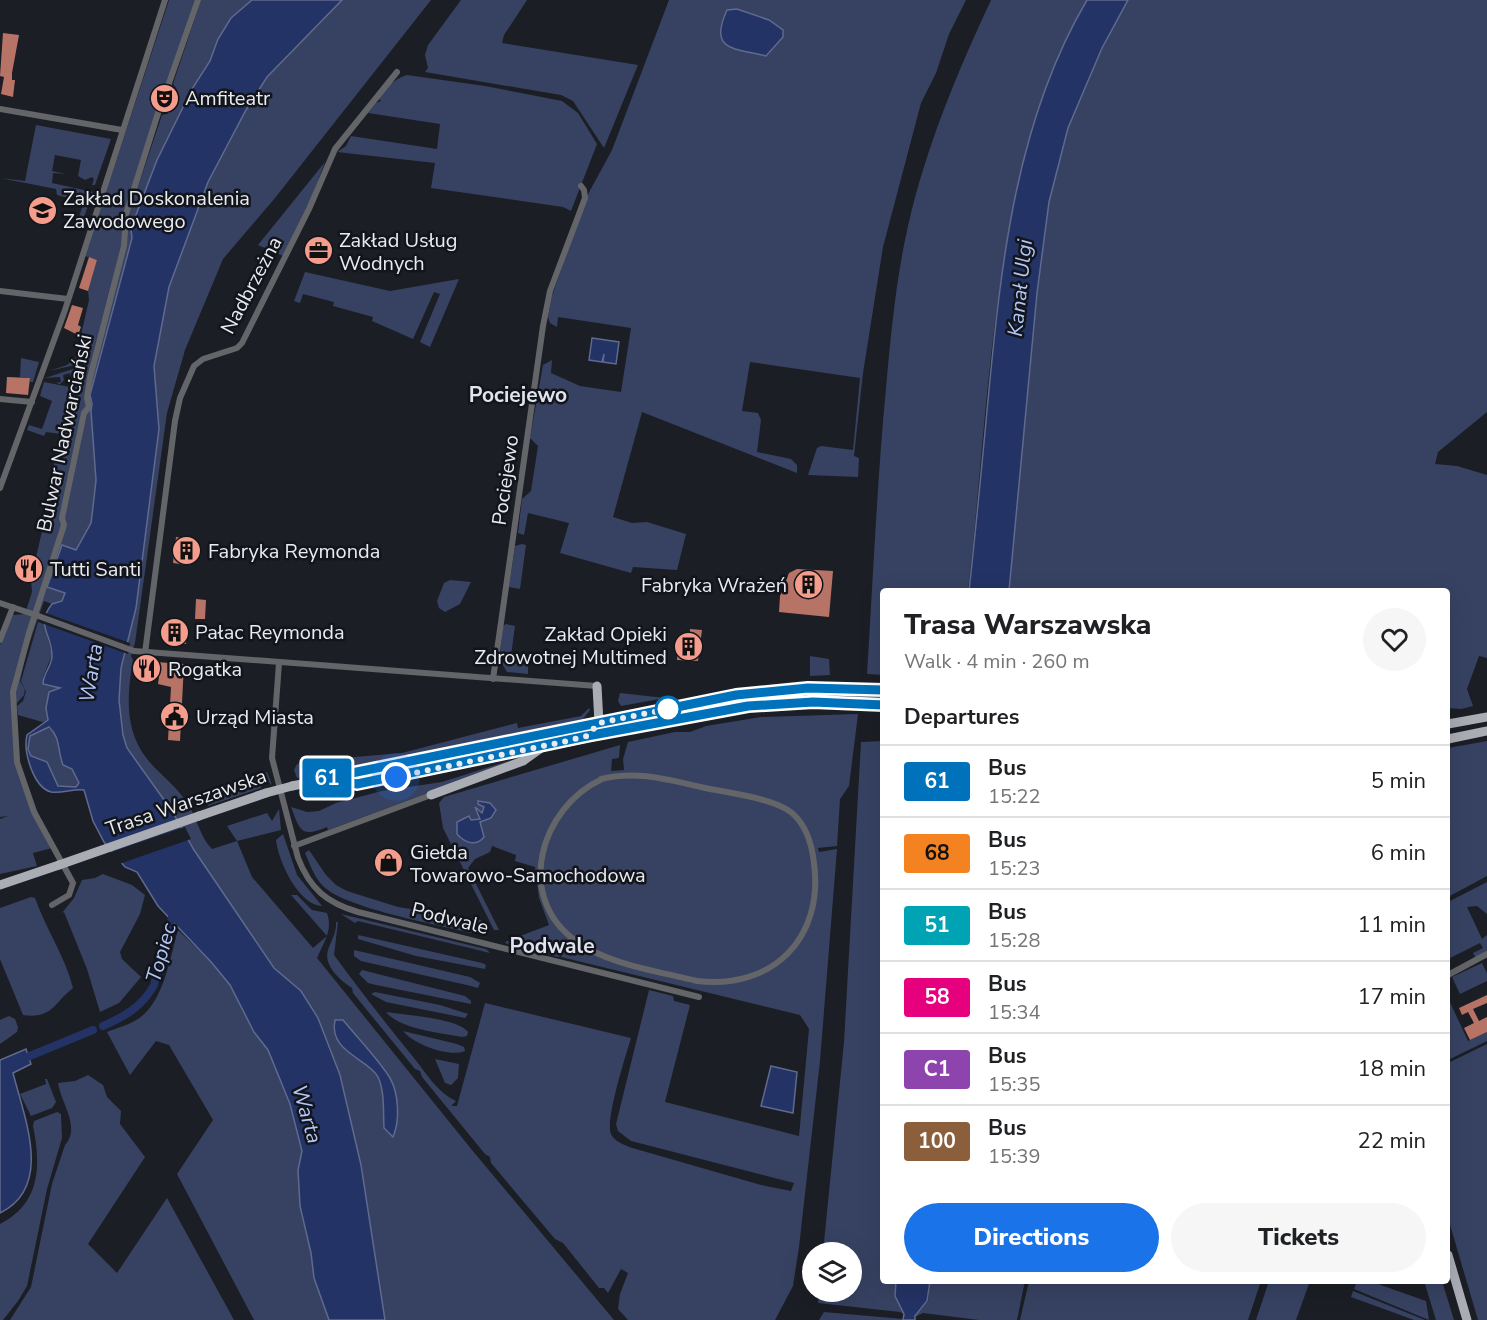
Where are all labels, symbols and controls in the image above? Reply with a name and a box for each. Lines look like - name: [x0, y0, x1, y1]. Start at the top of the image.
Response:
- theatre icon: Amfiteatr: [148, 82, 180, 114]
- place label: Amfiteatr: [185, 85, 270, 112]
- place label: Zakład Doskonalenia Zawodowego: [63, 185, 250, 235]
- school or university icon: Zakład Doskonalenia Zawodowego: [26, 194, 58, 226]
- place label: Zakład Usług Wodnych: [339, 227, 458, 277]
- street label: Nadbrzeżna: [214, 232, 288, 339]
- office icon: Zakład Usług Wodnych: [302, 235, 334, 267]
- water label: Kanał Ulgi: [1001, 237, 1039, 338]
- street label: Bulwar Nadwarciański: [30, 332, 99, 534]
- district label: Pociejewo: [469, 381, 567, 409]
- street label: Pociejewo: [486, 433, 525, 527]
- building icon: Fabryka Reymonda: [171, 535, 203, 567]
- place label: Fabryka Reymonda: [208, 538, 380, 565]
- restaurant icon: Tutti Santi: [13, 553, 45, 585]
- place label: Tutti Santi: [50, 556, 141, 583]
- building icon: Fabryka Wrażeń: [792, 569, 824, 601]
- place label: Fabryka Wrażeń: [641, 572, 787, 599]
- text: Trasa Warszawska: [904, 606, 1151, 644]
- button: heart: [1363, 608, 1426, 671]
- building icon: Pałac Reymonda: [158, 616, 190, 648]
- place label: Pałac Reymonda: [195, 619, 345, 646]
- place label: Zakład Opieki Zdrowotnej Multimed: [474, 621, 667, 671]
- building icon: Zakład Opieki Zdrowotnej Multimed: [672, 630, 704, 662]
- water label: Warta: [73, 641, 109, 705]
- text: Walk · 4 min · 260 m: [904, 648, 1090, 675]
- restaurant icon: Rogatka: [131, 653, 163, 685]
- place label: Rogatka: [168, 656, 242, 683]
- unlabelled marker: [655, 696, 681, 722]
- public building icon: Urząd Miasta: [159, 701, 191, 733]
- text: Departures: [904, 702, 1019, 732]
- place label: Urząd Miasta: [196, 704, 314, 731]
- text: Bus: [988, 753, 1027, 783]
- line badge: 61: [300, 758, 354, 798]
- street label: Trasa Warszawska: [102, 762, 270, 843]
- your location: [381, 762, 411, 792]
- text: 61: [314, 764, 340, 792]
- text: 5 min: [1371, 766, 1426, 796]
- text: 61: [924, 767, 950, 795]
- text: 15:22: [988, 783, 1041, 810]
- text: Bus: [988, 825, 1027, 855]
- text: 6 min: [1371, 838, 1426, 868]
- place label: Giełda Towarowo-Samochodowa: [410, 839, 646, 889]
- text: 68: [924, 839, 950, 867]
- shop icon: Giełda Towarowo-Samochodowa: [373, 847, 405, 879]
- text: 15:23: [988, 855, 1041, 882]
- street label: Podwale: [408, 896, 491, 941]
- text: Bus: [988, 897, 1027, 927]
- text: 11 min: [1358, 910, 1426, 940]
- text: 51: [924, 911, 950, 939]
- water label: Topiec: [139, 920, 183, 986]
- text: 15:28: [988, 927, 1041, 954]
- district label: Podwale: [509, 932, 595, 960]
- text: Bus: [988, 969, 1027, 999]
- text: 17 min: [1358, 982, 1426, 1012]
- text: 58: [924, 983, 950, 1011]
- text: 15:34: [988, 999, 1041, 1026]
- text: Bus: [988, 1041, 1027, 1071]
- text: 18 min: [1358, 1054, 1426, 1084]
- text: C1: [924, 1055, 950, 1083]
- text: 15:35: [988, 1071, 1041, 1098]
- water label: Warta: [285, 1081, 329, 1147]
- text: Bus: [988, 1113, 1027, 1143]
- text: 22 min: [1358, 1126, 1426, 1156]
- text: 100: [918, 1127, 956, 1155]
- text: 15:39: [988, 1143, 1041, 1170]
- button: Directions: [904, 1203, 1159, 1272]
- button: Tickets: [1171, 1203, 1426, 1272]
- map controls: [802, 1242, 862, 1302]
- button: layers: [802, 1242, 862, 1302]

